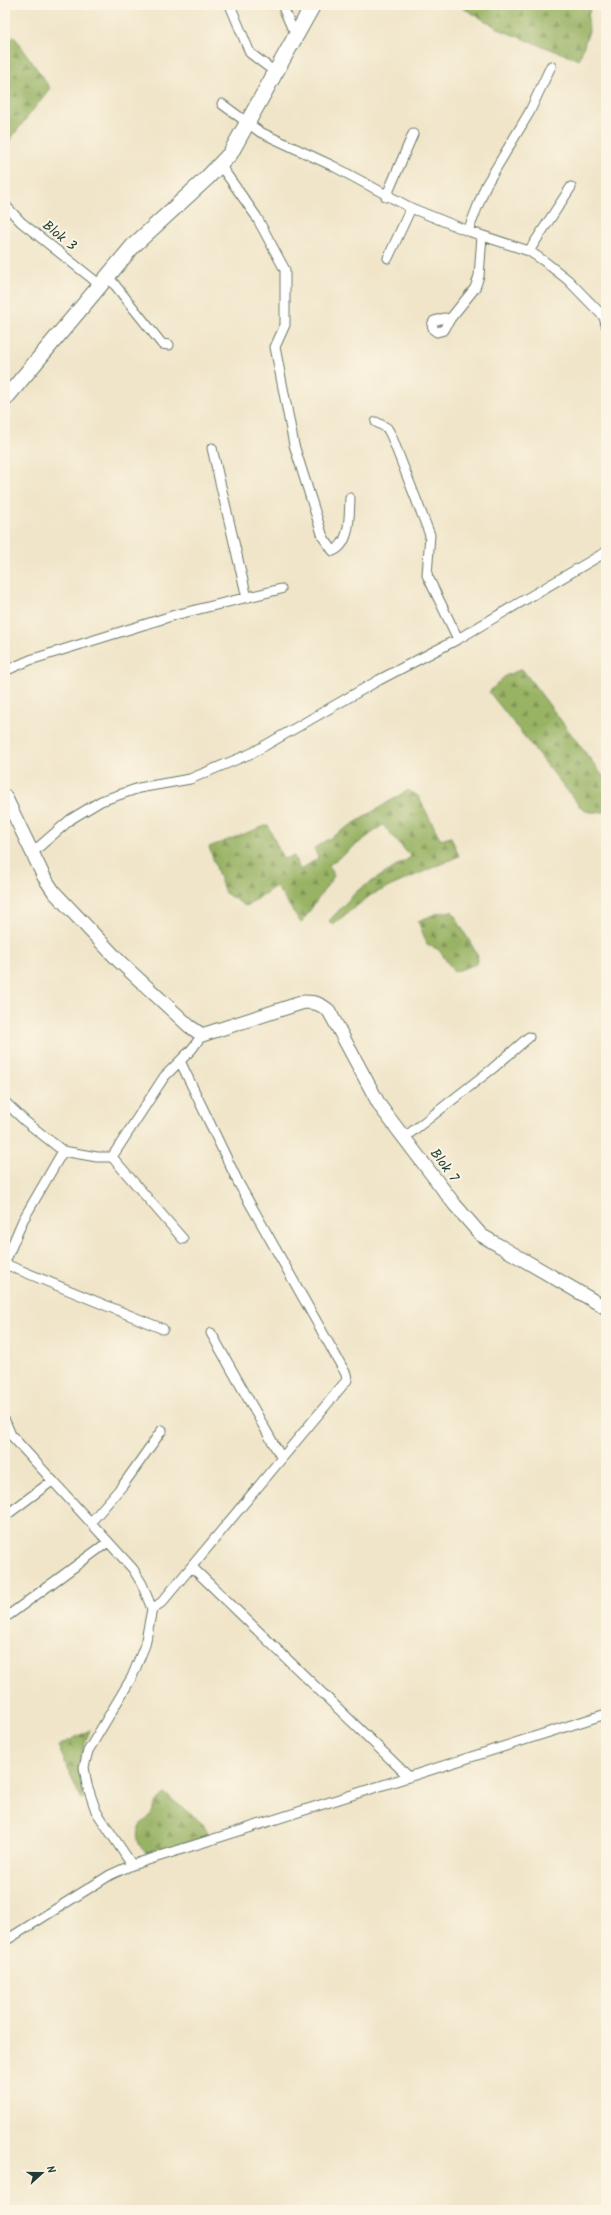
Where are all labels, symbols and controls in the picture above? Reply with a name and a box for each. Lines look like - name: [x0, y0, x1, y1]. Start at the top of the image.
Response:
- street label: Blok 3: [37, 215, 81, 257]
- street label: Blok 7: [424, 1144, 465, 1188]
- north arrow: [22, 2153, 62, 2193]
- text: N: [41, 2163, 60, 2176]

